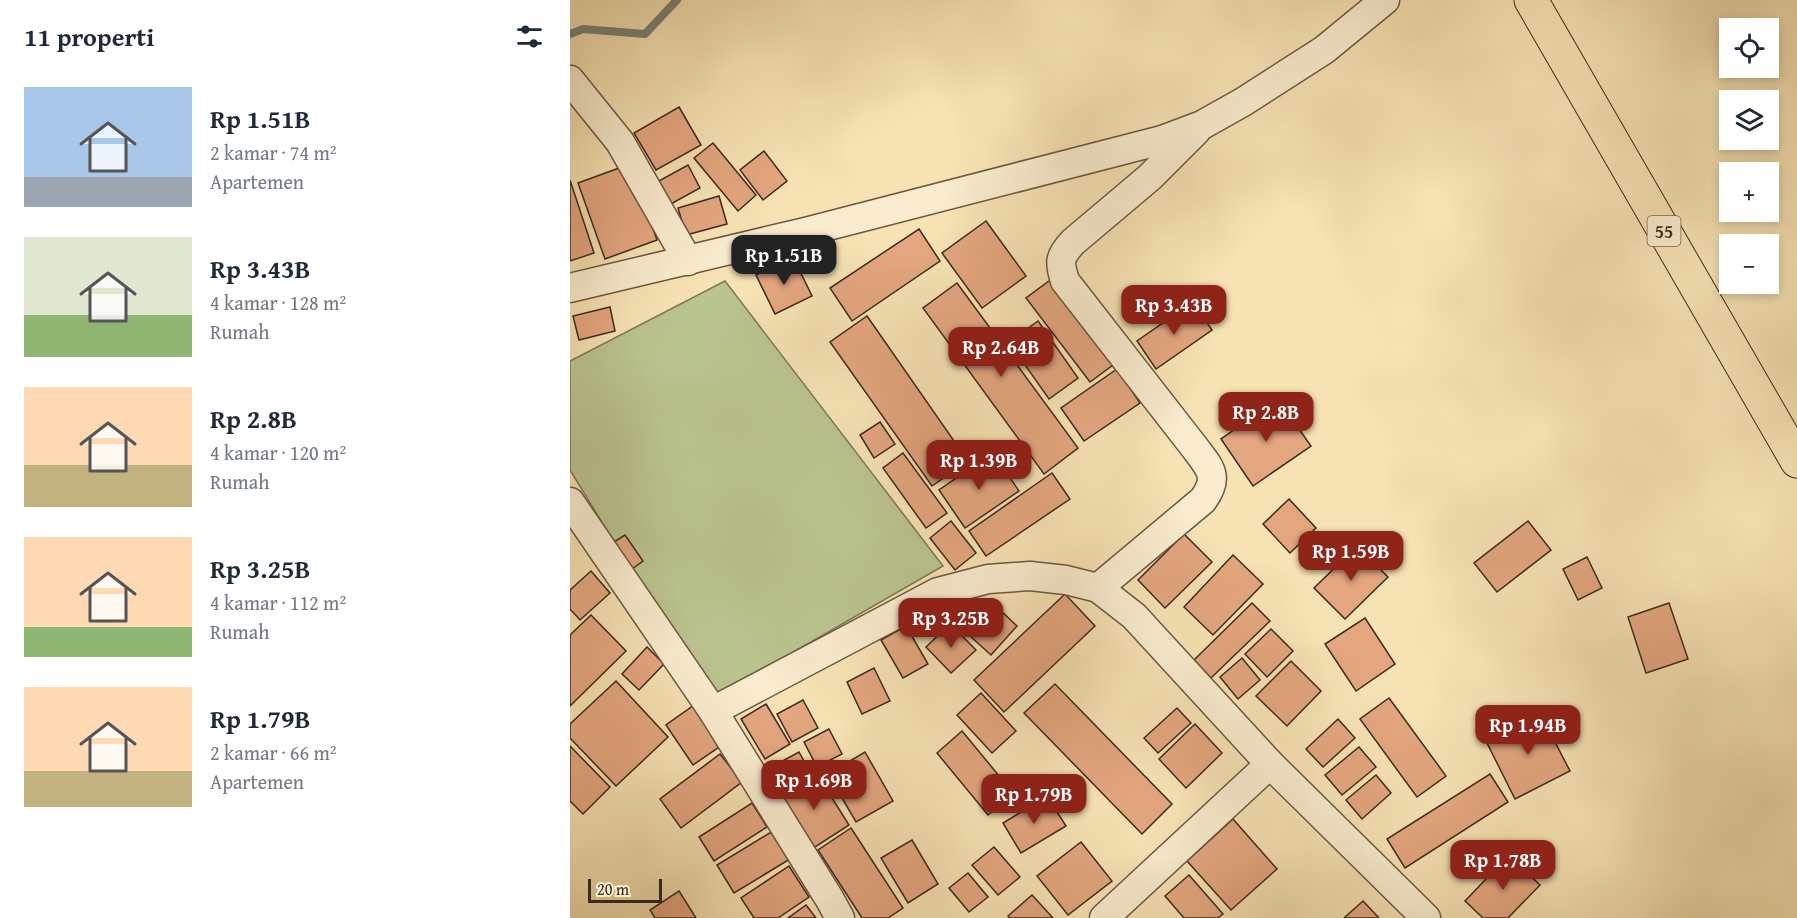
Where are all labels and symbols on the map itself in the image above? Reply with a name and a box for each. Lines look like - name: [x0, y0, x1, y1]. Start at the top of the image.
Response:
- road number: 55: [1648, 216, 1680, 246]
- pin: Rp 1.51B: [722, 235, 846, 286]
- pin: Rp 3.43B: [1112, 285, 1236, 336]
- pin: Rp 2.64B: [939, 327, 1063, 378]
- pin: Rp 2.8B: [1211, 392, 1321, 443]
- pin: Rp 1.39B: [917, 440, 1041, 491]
- pin: Rp 1.59B: [1289, 531, 1413, 582]
- pin: Rp 3.25B: [889, 598, 1013, 649]
- pin: Rp 1.94B: [1466, 705, 1590, 756]
- pin: Rp 1.69B: [752, 760, 876, 811]
- pin: Rp 1.79B: [972, 774, 1096, 825]
- pin: Rp 1.78B: [1441, 840, 1565, 891]
- scale bar: [588, 876, 662, 904]

